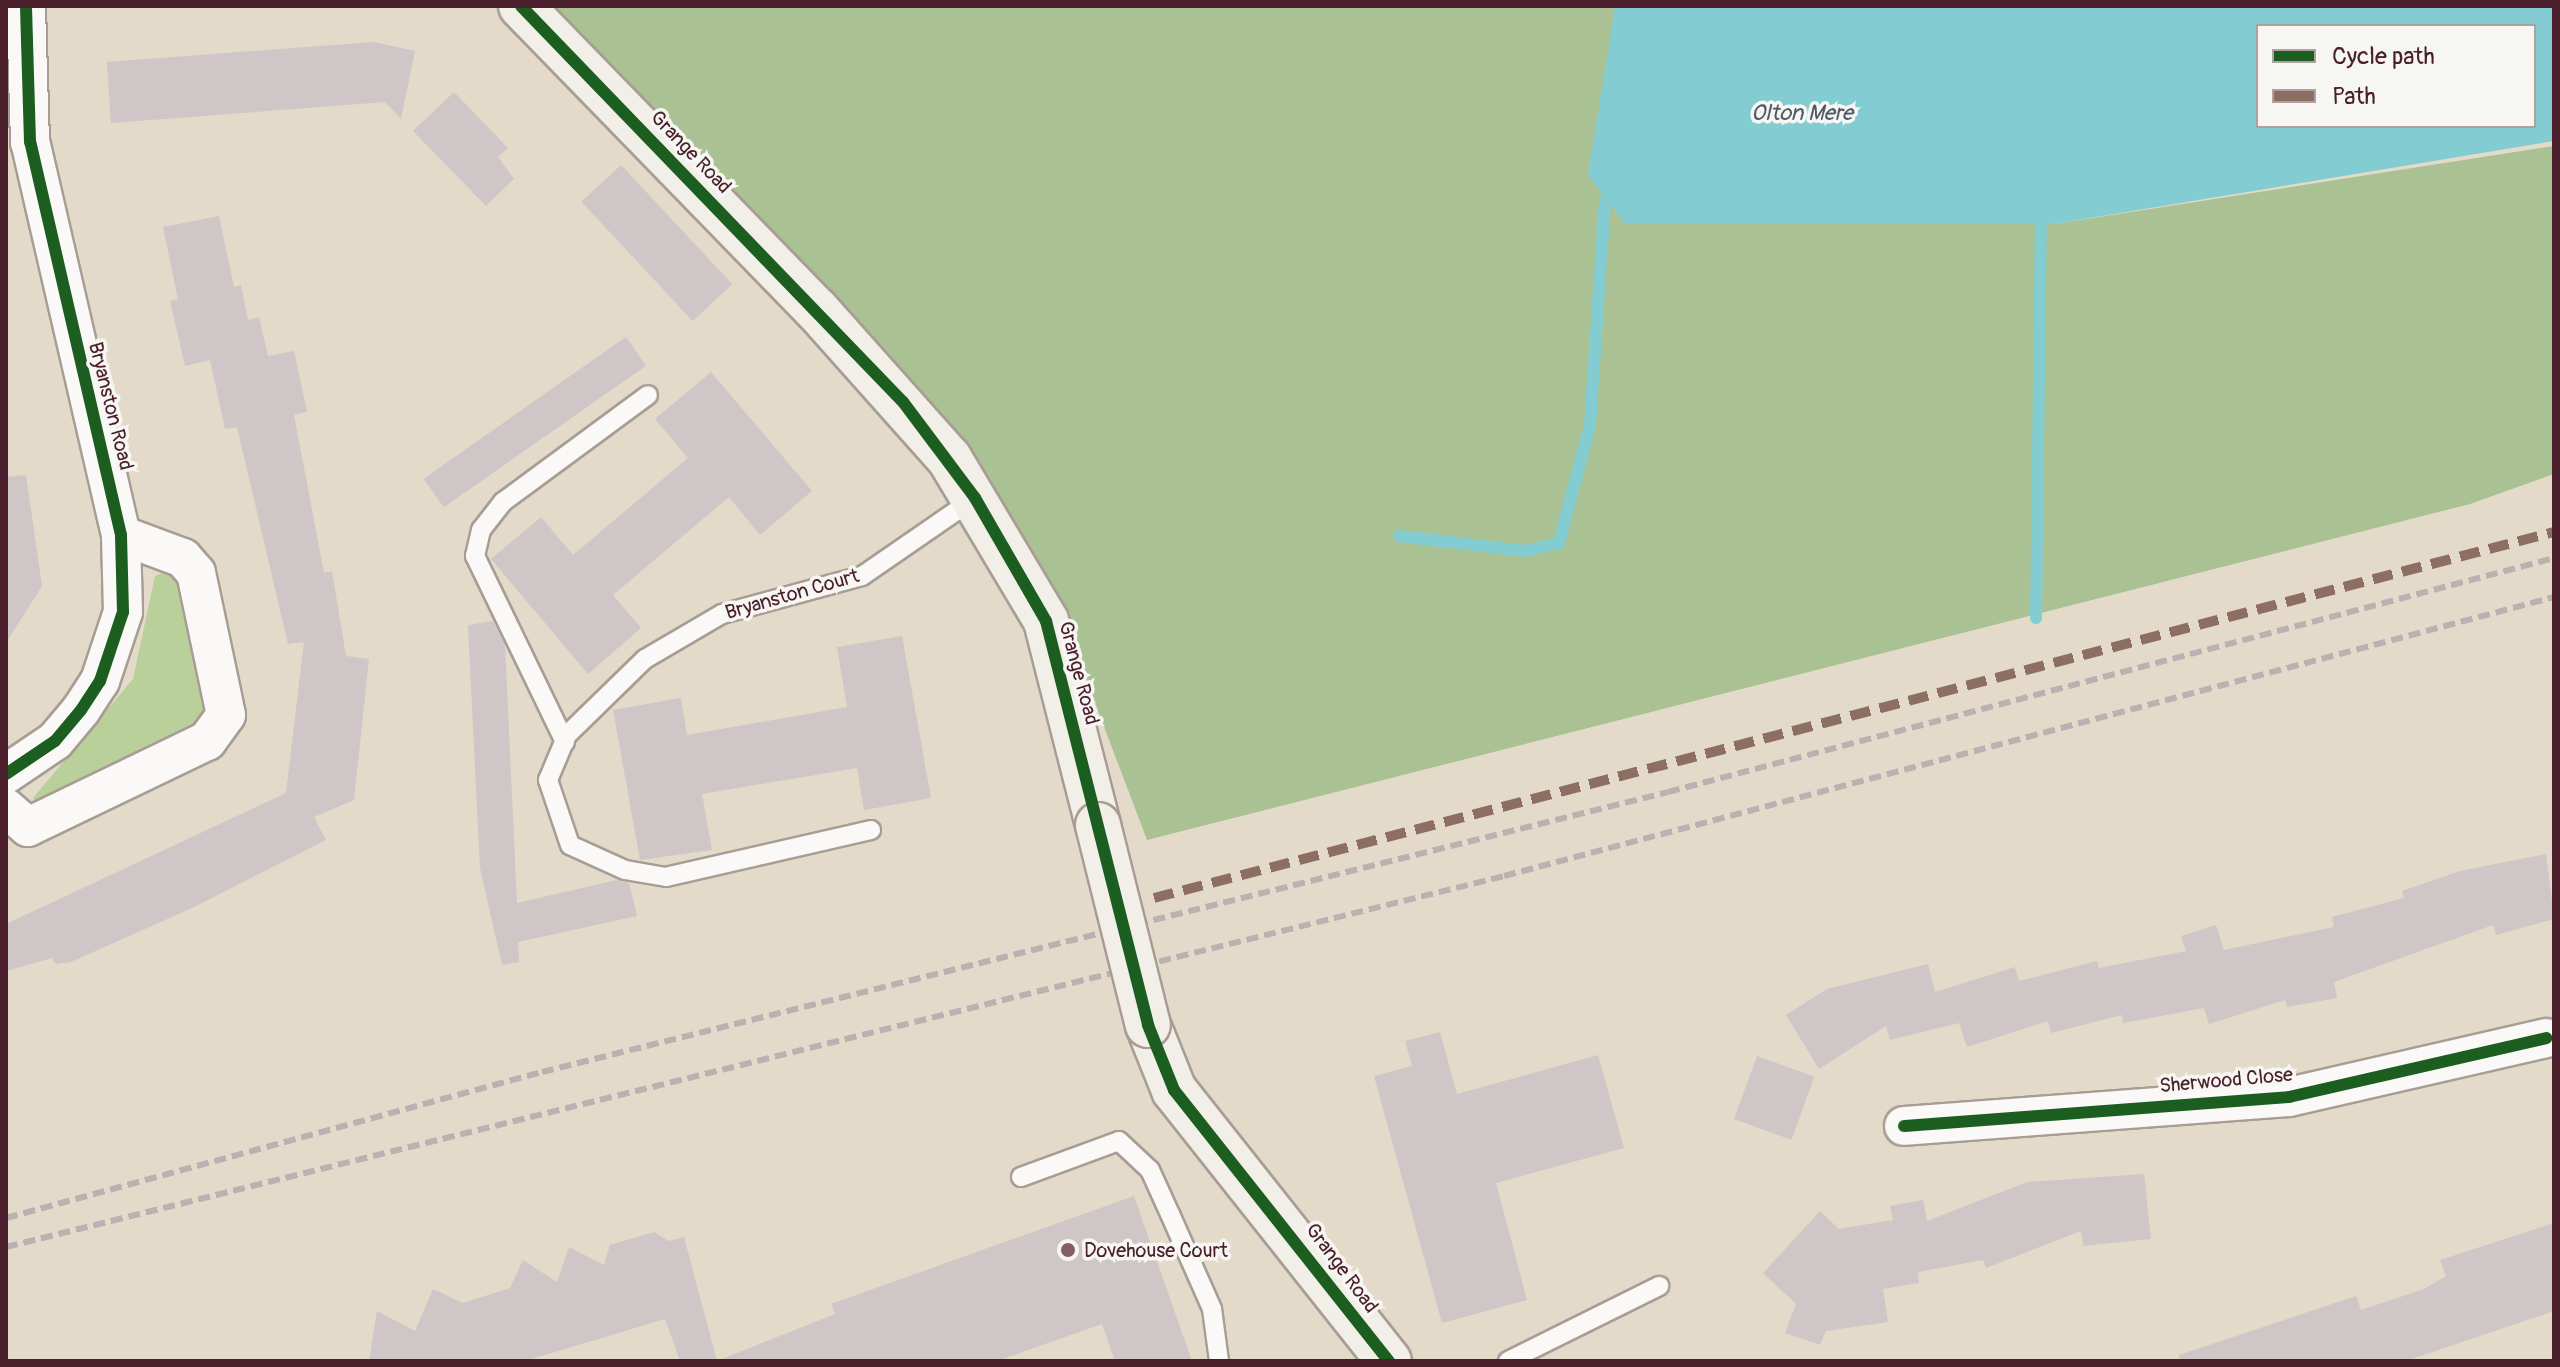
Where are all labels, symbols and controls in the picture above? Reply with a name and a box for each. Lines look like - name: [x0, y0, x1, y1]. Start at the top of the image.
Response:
- legend: [2256, 24, 2536, 128]
- text: Cycle path: [2332, 42, 2435, 71]
- text: Path: [2332, 82, 2376, 111]
- water label: Olton Mere: [1751, 101, 1853, 127]
- street label: Grange Road: [646, 106, 736, 198]
- street label: Bryanston Road: [83, 339, 139, 473]
- street label: Bryanston Court: [722, 563, 862, 625]
- street label: Grange Road: [1054, 619, 1104, 727]
- street label: Sherwood Close: [2158, 1062, 2294, 1098]
- street label: Grange Road: [1300, 1218, 1384, 1318]
- place label: Dovehouse Court: [1084, 1238, 1228, 1262]
- marker: Dovehouse Court: [1059, 1241, 1077, 1259]

